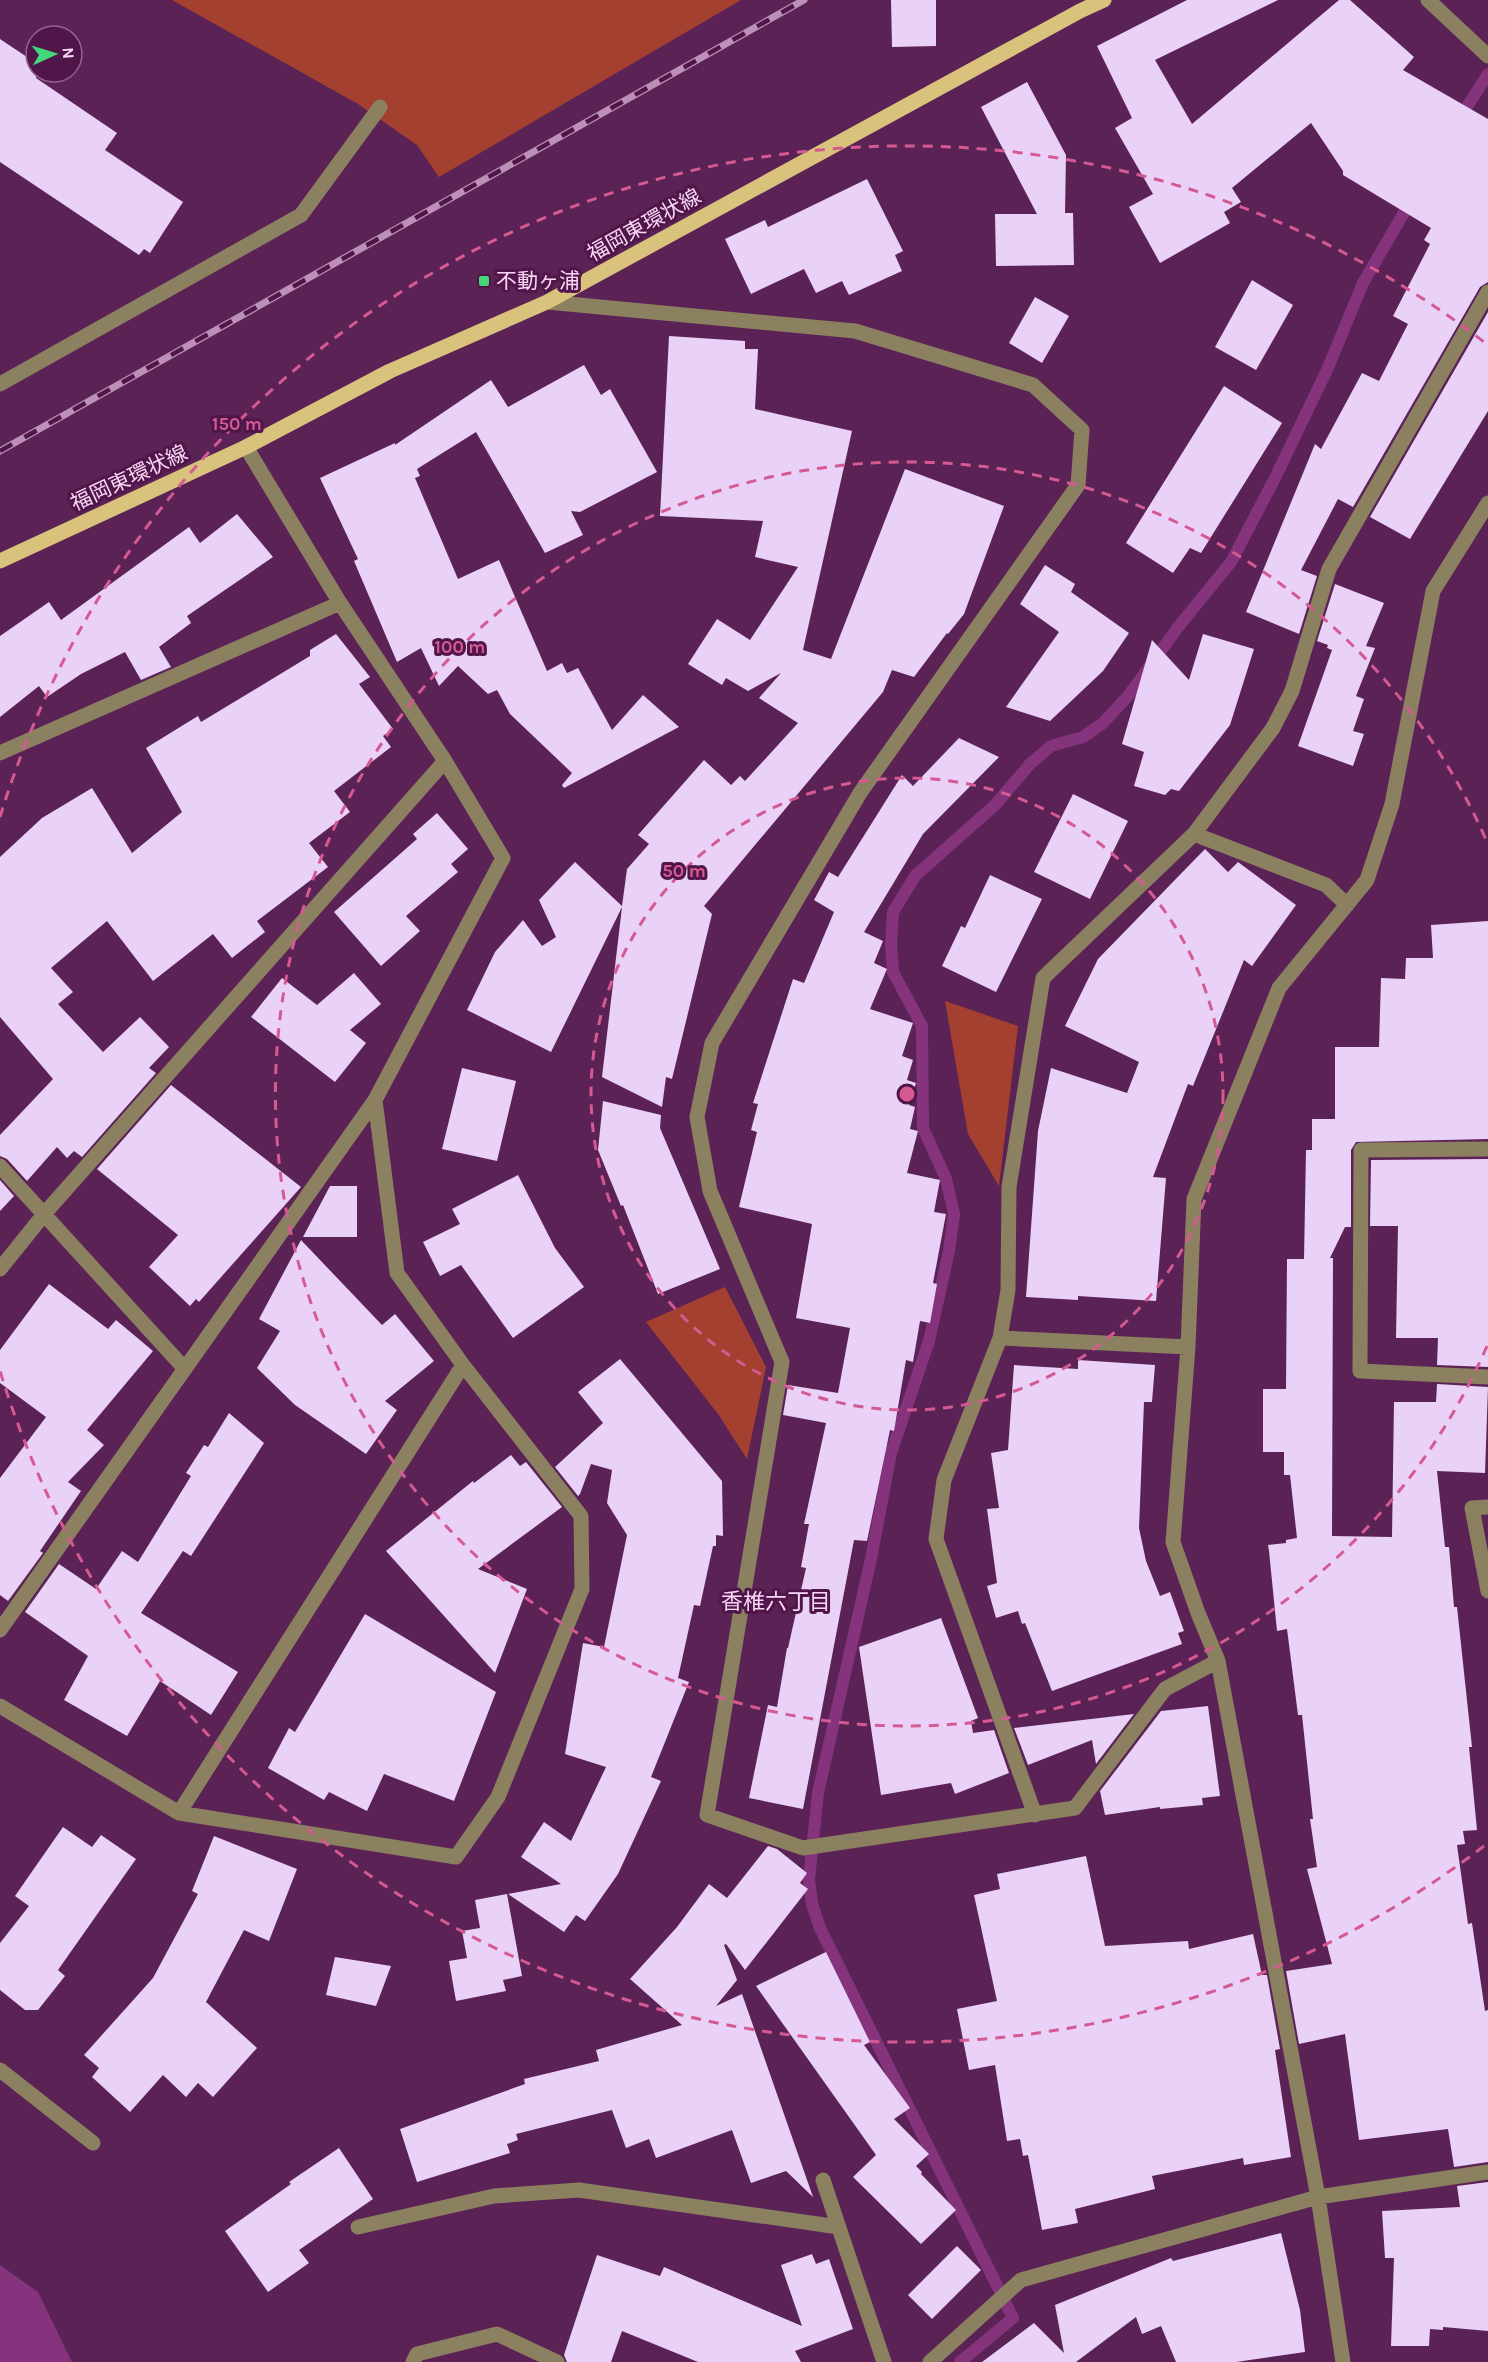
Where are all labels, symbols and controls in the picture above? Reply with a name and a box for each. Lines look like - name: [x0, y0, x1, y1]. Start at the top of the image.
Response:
- north arrow: [24, 24, 84, 84]
- text: N: [59, 47, 78, 59]
- street label: 福岡東環状線: [583, 184, 705, 266]
- place label: 不動ヶ浦: [496, 269, 580, 293]
- marker: 不動ヶ浦: [477, 274, 491, 288]
- text: 150 m: [212, 413, 262, 435]
- street label: 福岡東環状線: [67, 440, 191, 516]
- text: 100 m: [435, 636, 485, 658]
- text: 50 m: [662, 860, 706, 882]
- centre of rings: [897, 1084, 917, 1104]
- district label: 香椎六丁目: [721, 1589, 831, 1615]

